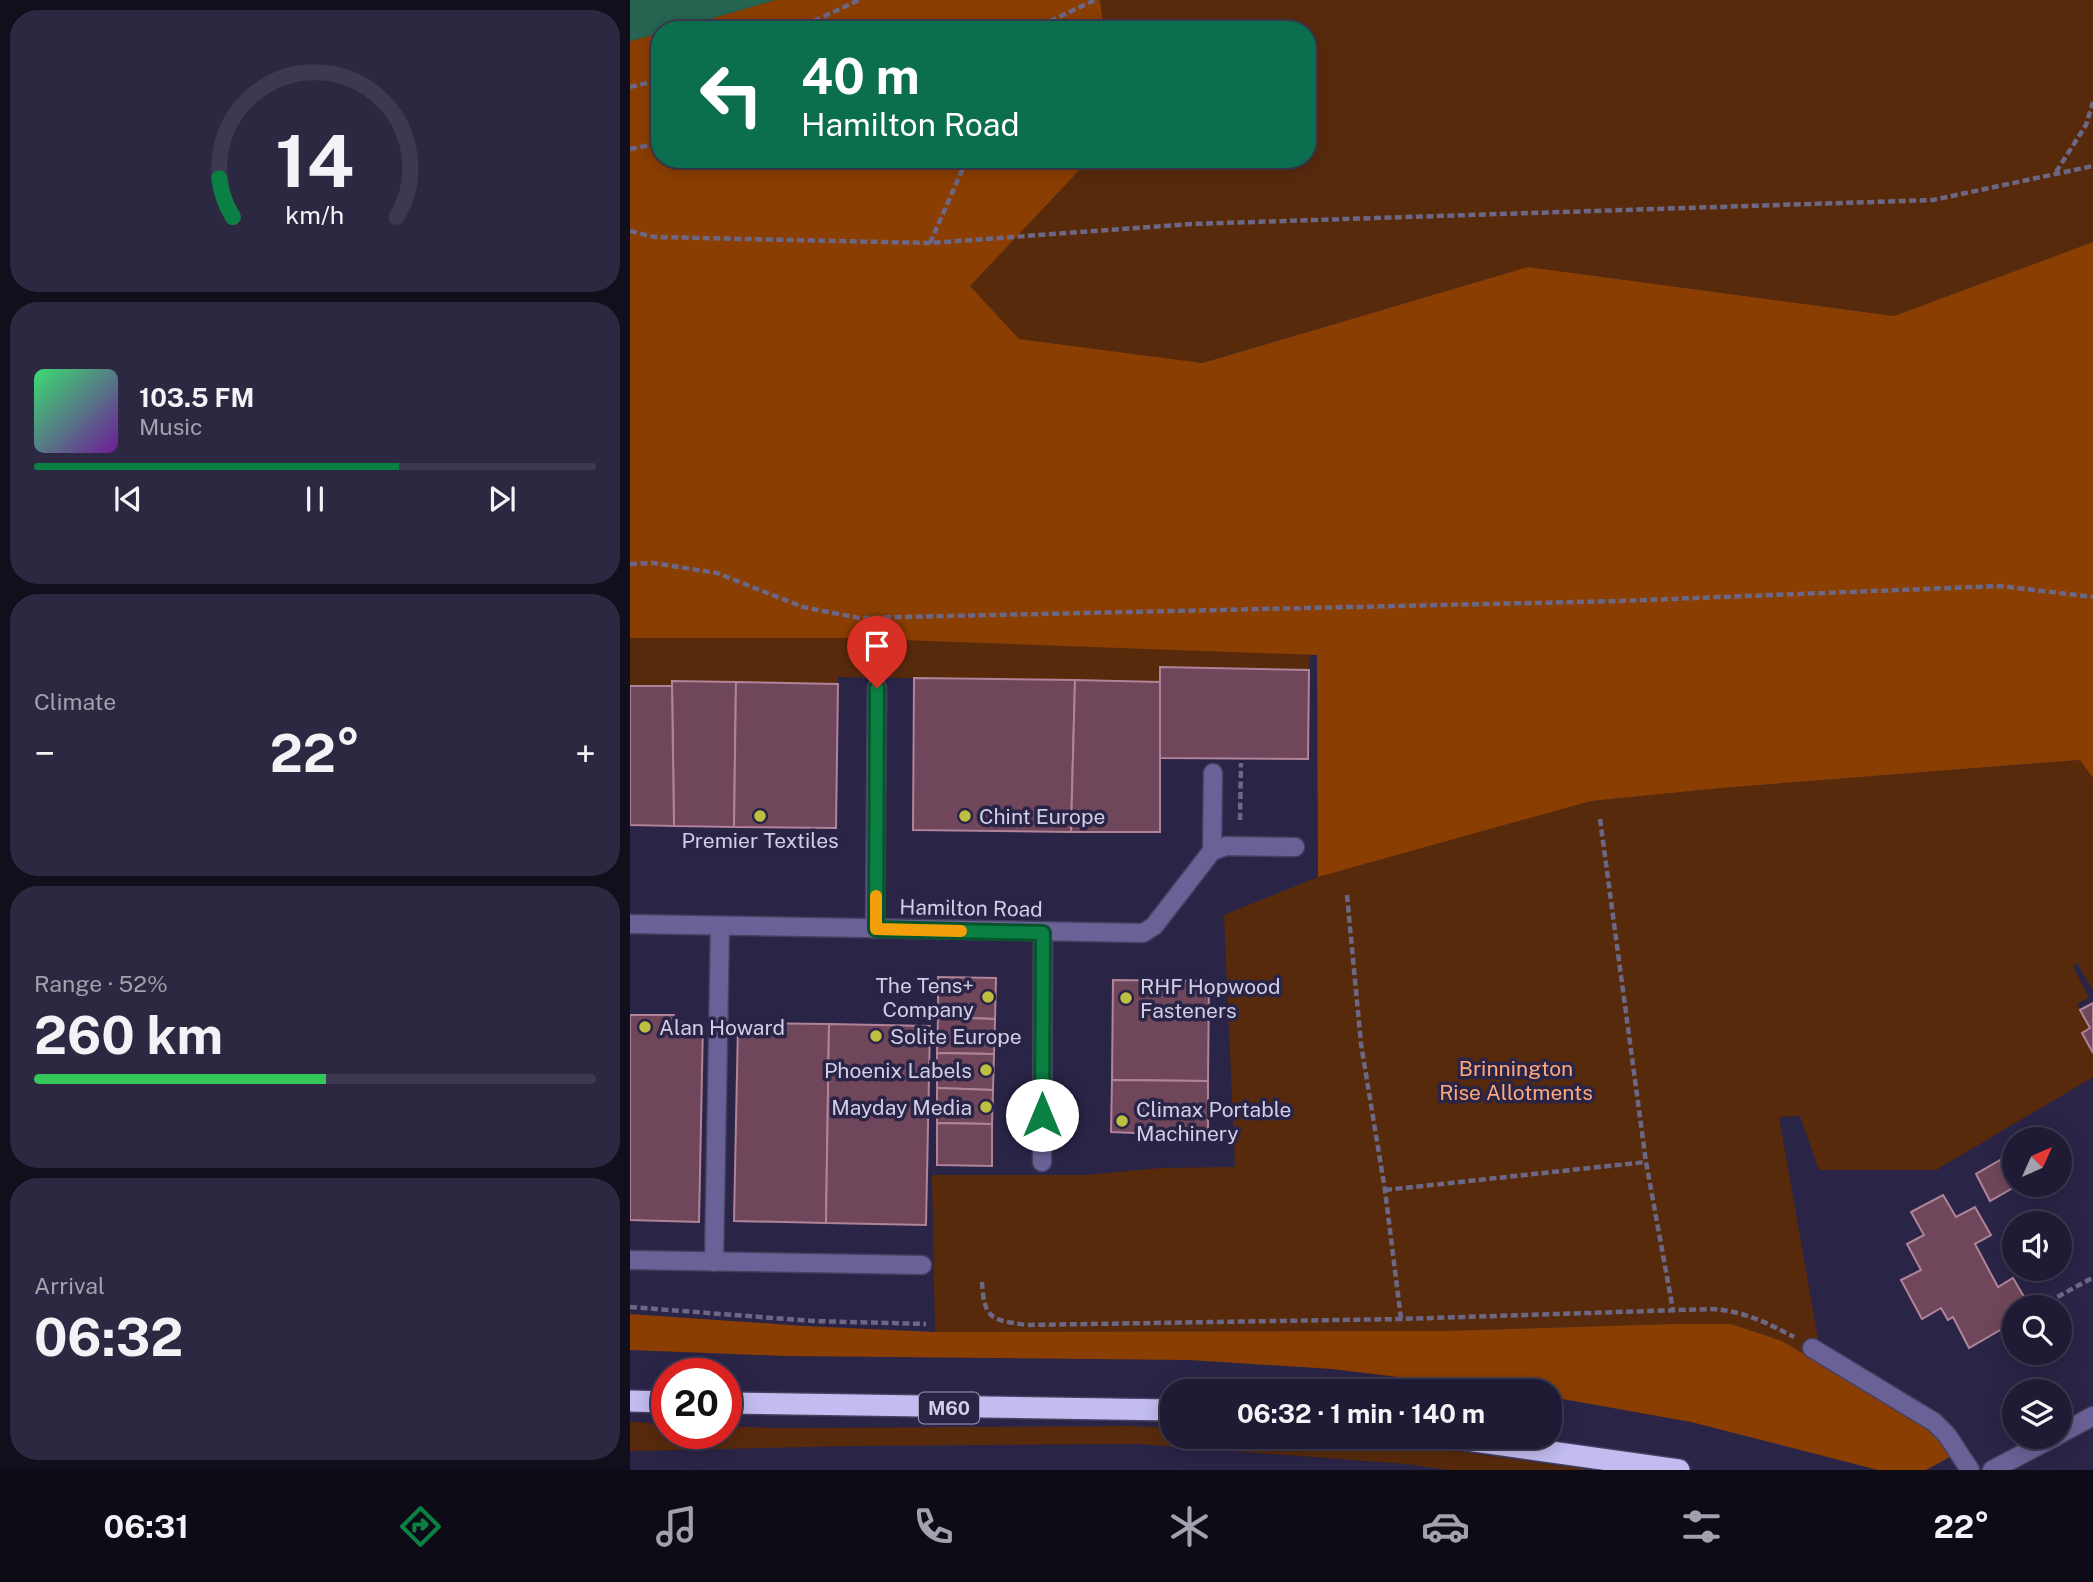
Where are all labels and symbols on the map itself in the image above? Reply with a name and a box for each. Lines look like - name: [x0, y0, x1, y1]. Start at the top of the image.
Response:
- pin: [847, 616, 907, 688]
- place label: Chint Europe: [979, 804, 1105, 829]
- marker: Premier Textiles: [752, 808, 768, 824]
- marker: Chint Europe: [957, 808, 973, 824]
- place label: Premier Textiles: [681, 828, 839, 853]
- street label: Hamilton Road: [899, 894, 1043, 922]
- place label: The Tens+ Company: [875, 973, 974, 1022]
- place label: RHF Hopwood Fasteners: [1140, 974, 1281, 1023]
- marker: The Tens+ Company: [980, 989, 996, 1005]
- marker: RHF Hopwood Fasteners: [1118, 990, 1134, 1006]
- place label: Alan Howard: [659, 1015, 785, 1040]
- marker: Alan Howard: [637, 1019, 653, 1035]
- place label: Solite Europe: [890, 1024, 1022, 1049]
- marker: Solite Europe: [868, 1028, 884, 1044]
- park label: Brinnington Rise Allotments: [1439, 1056, 1593, 1105]
- place label: Phoenix Labels: [824, 1058, 972, 1083]
- marker: Phoenix Labels: [978, 1062, 994, 1078]
- position arrow: [1005, 1078, 1079, 1152]
- place label: Mayday Media: [831, 1095, 972, 1120]
- place label: Climax Portable Machinery: [1136, 1097, 1291, 1146]
- marker: Mayday Media: [978, 1099, 994, 1115]
- marker: Climax Portable Machinery: [1114, 1113, 1130, 1129]
- north arrow: [2002, 1127, 2072, 1197]
- speed limit sign: 20: [651, 1358, 742, 1449]
- road number: M60: [919, 1392, 979, 1424]

